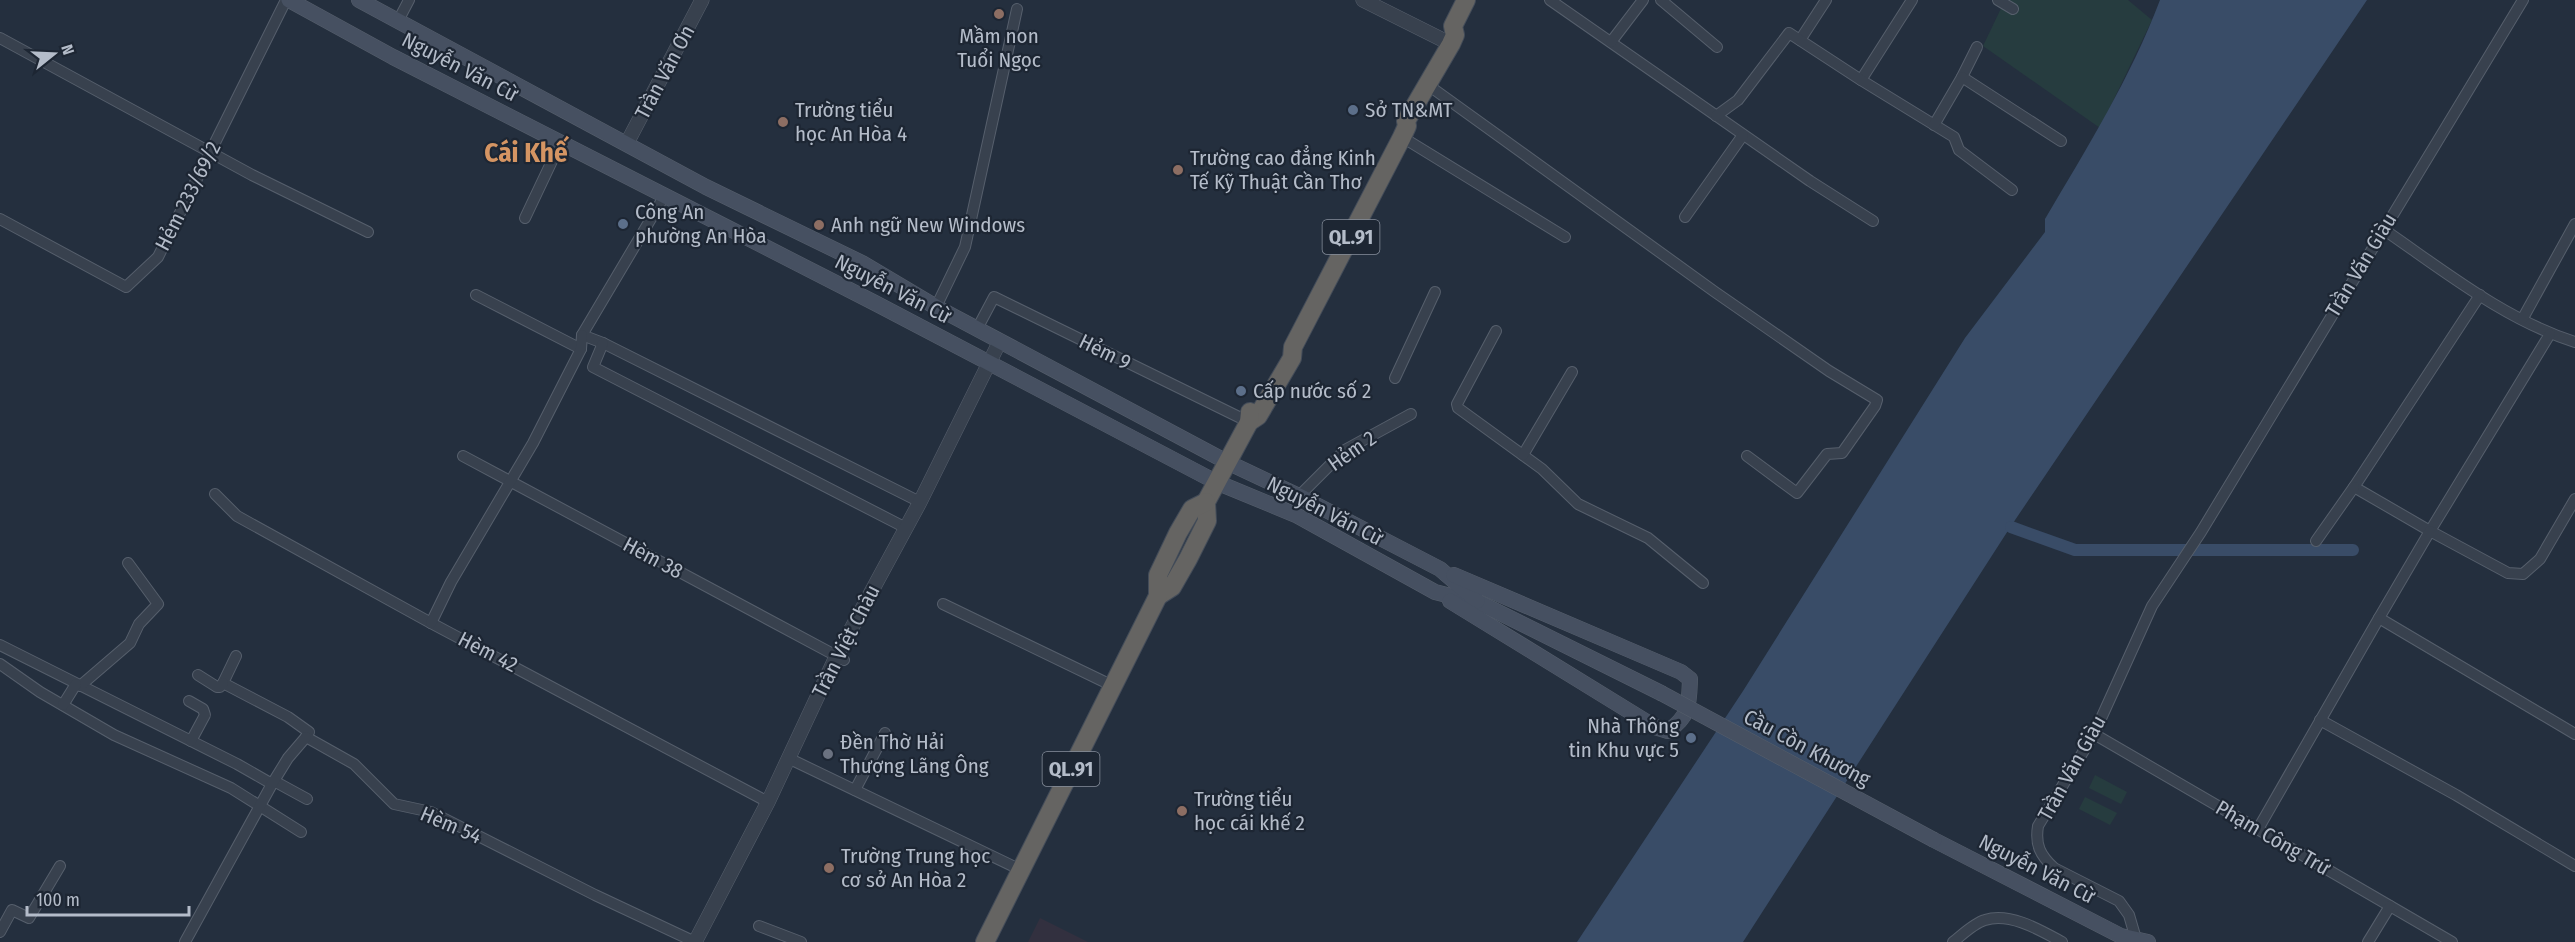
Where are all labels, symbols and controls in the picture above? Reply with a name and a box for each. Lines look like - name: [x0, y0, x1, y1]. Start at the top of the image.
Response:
- marker: Mầm non Tuổi Ngọc: [992, 7, 1006, 21]
- street label: Trần Văn Ơn: [629, 21, 701, 123]
- place label: Mầm non Tuổi Ngọc: [957, 23, 1041, 73]
- north arrow: [24, 24, 84, 84]
- street label: Nguyễn Văn Cừ: [397, 27, 523, 108]
- text: N: [57, 42, 78, 57]
- place label: Trường tiểu học An Hòa 4: [795, 97, 907, 147]
- place label: Sở TN&MT: [1365, 97, 1453, 123]
- marker: Sở TN&MT: [1346, 103, 1360, 117]
- marker: Trường tiểu học An Hòa 4: [776, 115, 790, 129]
- district label: Cái Khế: [484, 135, 570, 169]
- street label: Hẻm 233/69/2: [149, 137, 227, 255]
- place label: Trường cao đẳng Kinh Tế Kỹ Thuật Cần Thơ: [1190, 145, 1376, 195]
- marker: Trường cao đẳng Kinh Tế Kỹ Thuật Cần Thơ: [1171, 163, 1185, 177]
- place label: Công An phường An Hòa: [635, 199, 767, 249]
- street label: Trần Văn Giàu: [2320, 208, 2402, 322]
- place label: Anh ngữ New Windows: [831, 212, 1025, 238]
- marker: Công An phường An Hòa: [616, 217, 630, 231]
- marker: Anh ngữ New Windows: [812, 218, 826, 232]
- road number: QL.91: [1322, 220, 1380, 254]
- street label: Nguyễn Văn Cừ: [830, 249, 956, 330]
- street label: Hẻm 9: [1075, 328, 1135, 376]
- place label: Cấp nước số 2: [1253, 378, 1371, 404]
- marker: Cấp nước số 2: [1234, 384, 1248, 398]
- street label: Hẻm 2: [1323, 425, 1381, 477]
- street label: Nguyễn Văn Cừ: [1262, 471, 1388, 552]
- street label: Hèm 38: [619, 531, 687, 585]
- street label: Trần Việt Châu: [806, 580, 886, 702]
- street label: Hèm 42: [454, 626, 522, 678]
- street label: Cầu Cồn Khương: [1739, 704, 1875, 792]
- street label: Trần Văn Giàu: [2032, 711, 2112, 825]
- place label: Nhà Thông tin Khu vực 5: [1569, 713, 1679, 763]
- place label: Đền Thờ Hải Thượng Lãng Ông: [840, 729, 989, 779]
- marker: Nhà Thông tin Khu vực 5: [1684, 731, 1698, 745]
- marker: Đền Thờ Hải Thượng Lãng Ông: [821, 747, 835, 761]
- road number: QL.91: [1042, 752, 1100, 786]
- place label: Trường tiểu học cái khế 2: [1194, 786, 1305, 836]
- street label: Phạm Công Trứ: [2211, 795, 2335, 882]
- street label: Hèm 54: [416, 801, 486, 849]
- marker: Trường tiểu học cái khế 2: [1175, 804, 1189, 818]
- street label: Nguyễn Văn Cừ: [1974, 829, 2100, 910]
- place label: Trường Trung học cơ sở An Hòa 2: [841, 843, 990, 893]
- marker: Trường Trung học cơ sở An Hòa 2: [822, 861, 836, 875]
- scale bar: [27, 879, 189, 917]
- text: 100 m: [36, 889, 80, 911]

